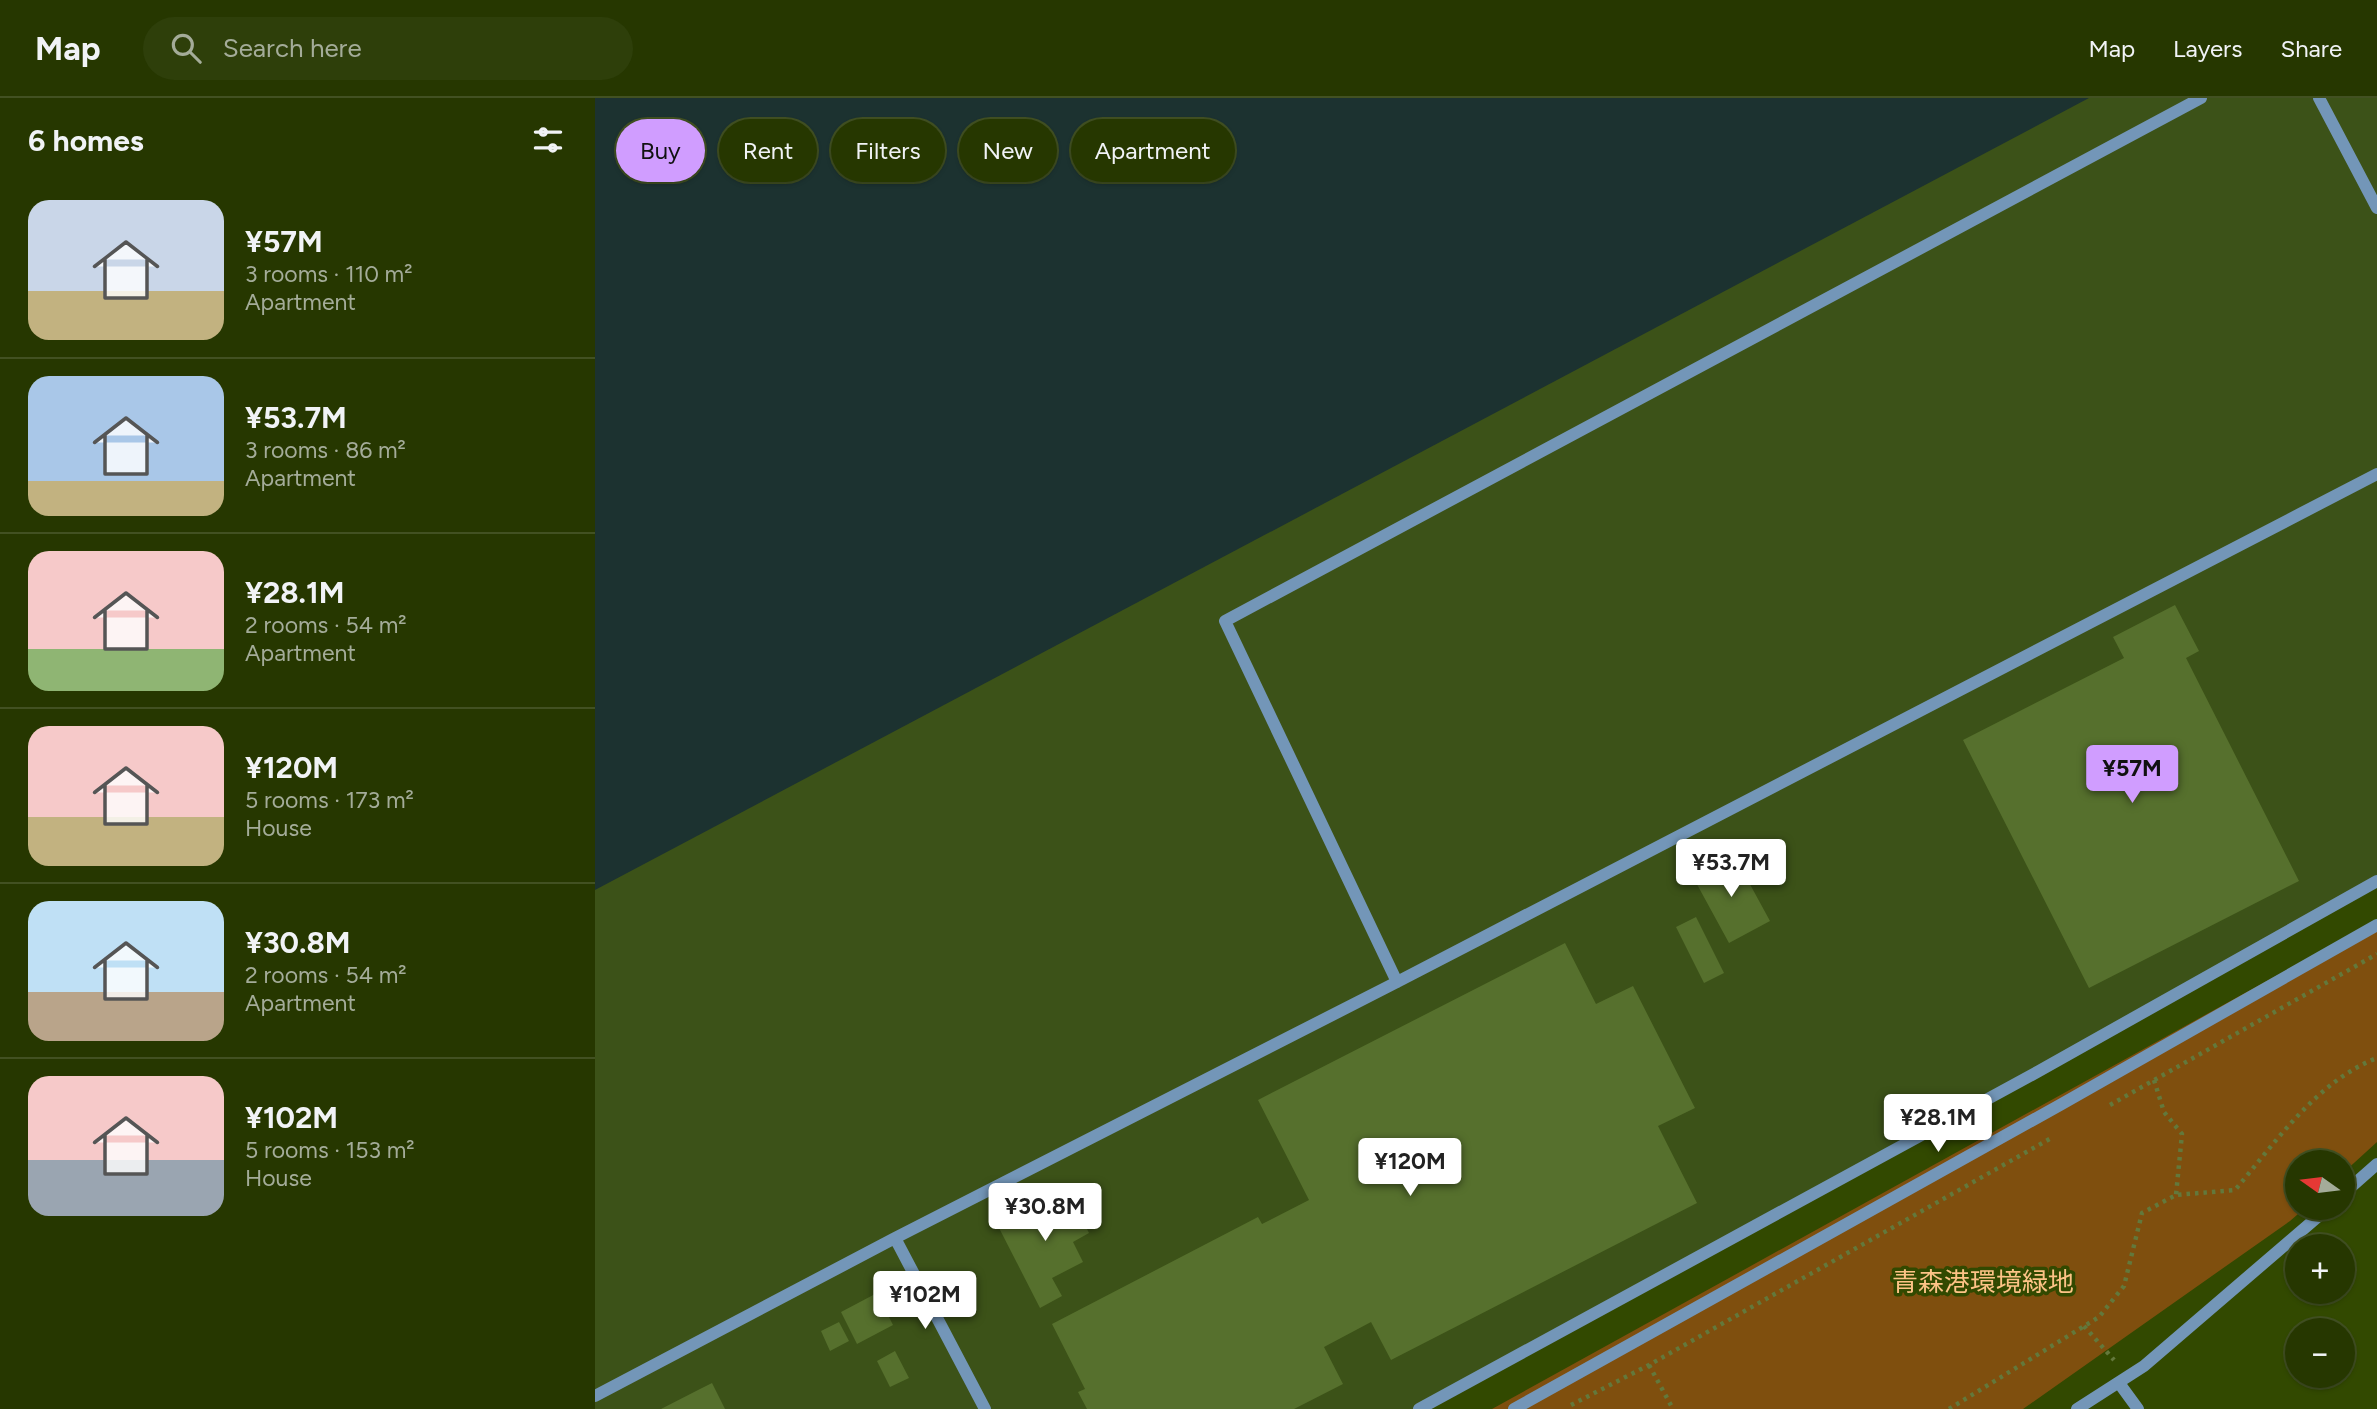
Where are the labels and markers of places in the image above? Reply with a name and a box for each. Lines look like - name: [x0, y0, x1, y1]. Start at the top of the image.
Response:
- pin: ¥57M: [2091, 746, 2173, 805]
- pin: ¥53.7M: [1674, 840, 1788, 899]
- pin: ¥28.1M: [1881, 1094, 1995, 1154]
- pin: ¥120M: [1361, 1138, 1459, 1198]
- pin: ¥30.8M: [988, 1184, 1102, 1243]
- pin: ¥102M: [876, 1272, 974, 1331]

